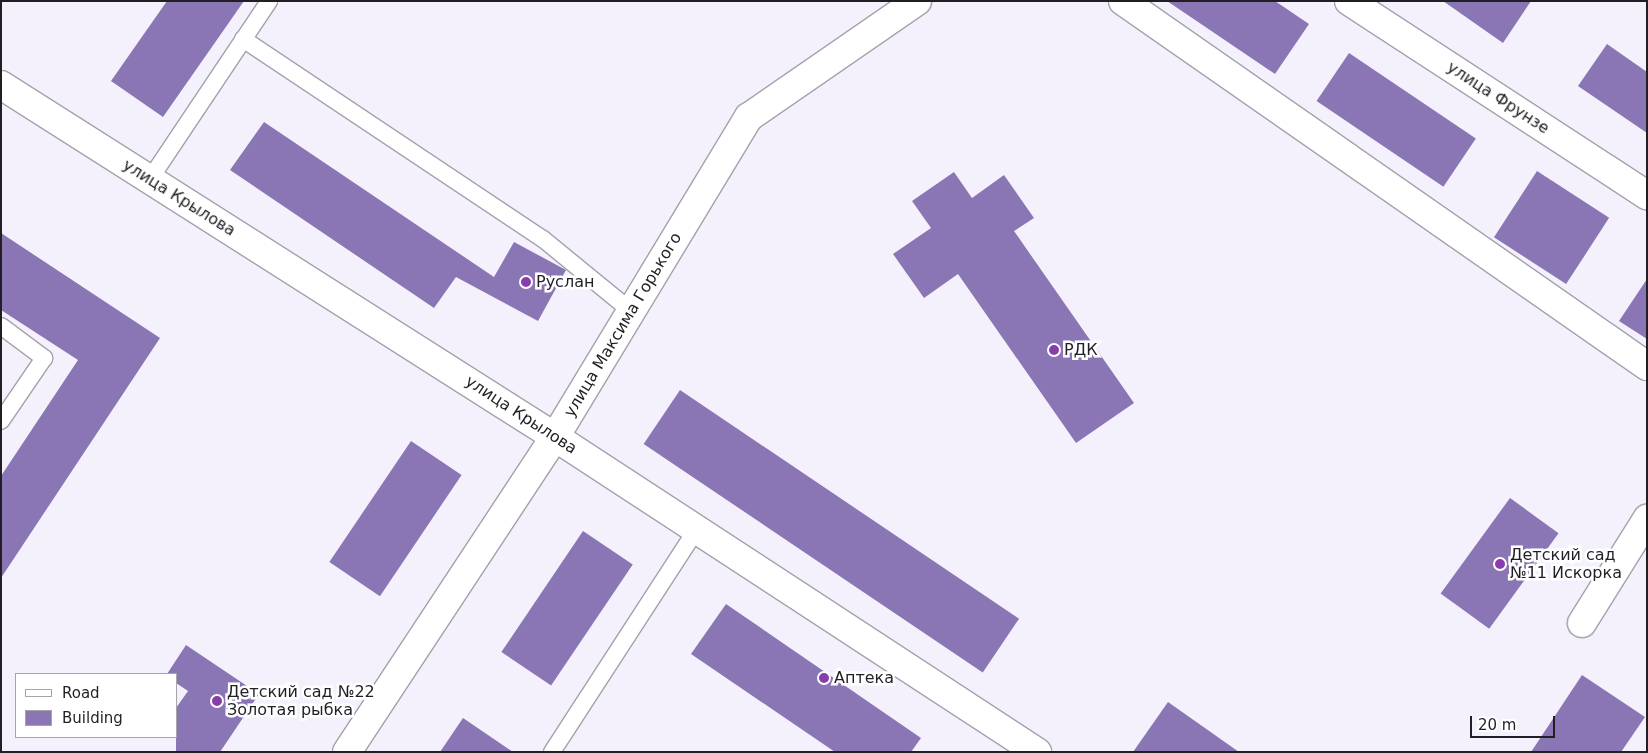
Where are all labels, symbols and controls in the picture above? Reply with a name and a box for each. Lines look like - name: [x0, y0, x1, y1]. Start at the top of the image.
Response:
- street label: улица Фрунзе: [1443, 58, 1553, 138]
- street label: улица Крылова: [119, 156, 239, 240]
- street label: улица Максима Горького: [560, 229, 686, 421]
- place label: Руслан: [536, 272, 594, 292]
- marker: Руслан: [520, 276, 532, 288]
- place label: РДК: [1064, 340, 1098, 360]
- marker: РДК: [1048, 344, 1060, 356]
- street label: улица Крылова: [462, 372, 580, 458]
- place label: Детский сад №11 Искорка: [1510, 545, 1622, 583]
- marker: Детский сад №11 Искорка: [1494, 558, 1506, 570]
- place label: Аптека: [834, 668, 894, 688]
- marker: Аптека: [818, 672, 830, 684]
- legend: [15, 673, 178, 738]
- place label: Детский сад №22 Золотая рыбка: [227, 682, 375, 720]
- text: Road: [62, 684, 100, 702]
- marker: Детский сад №22 Золотая рыбка: [211, 695, 223, 707]
- scale bar: [1473, 706, 1558, 738]
- text: Building: [62, 709, 123, 727]
- text: 20 m: [1478, 716, 1516, 734]

